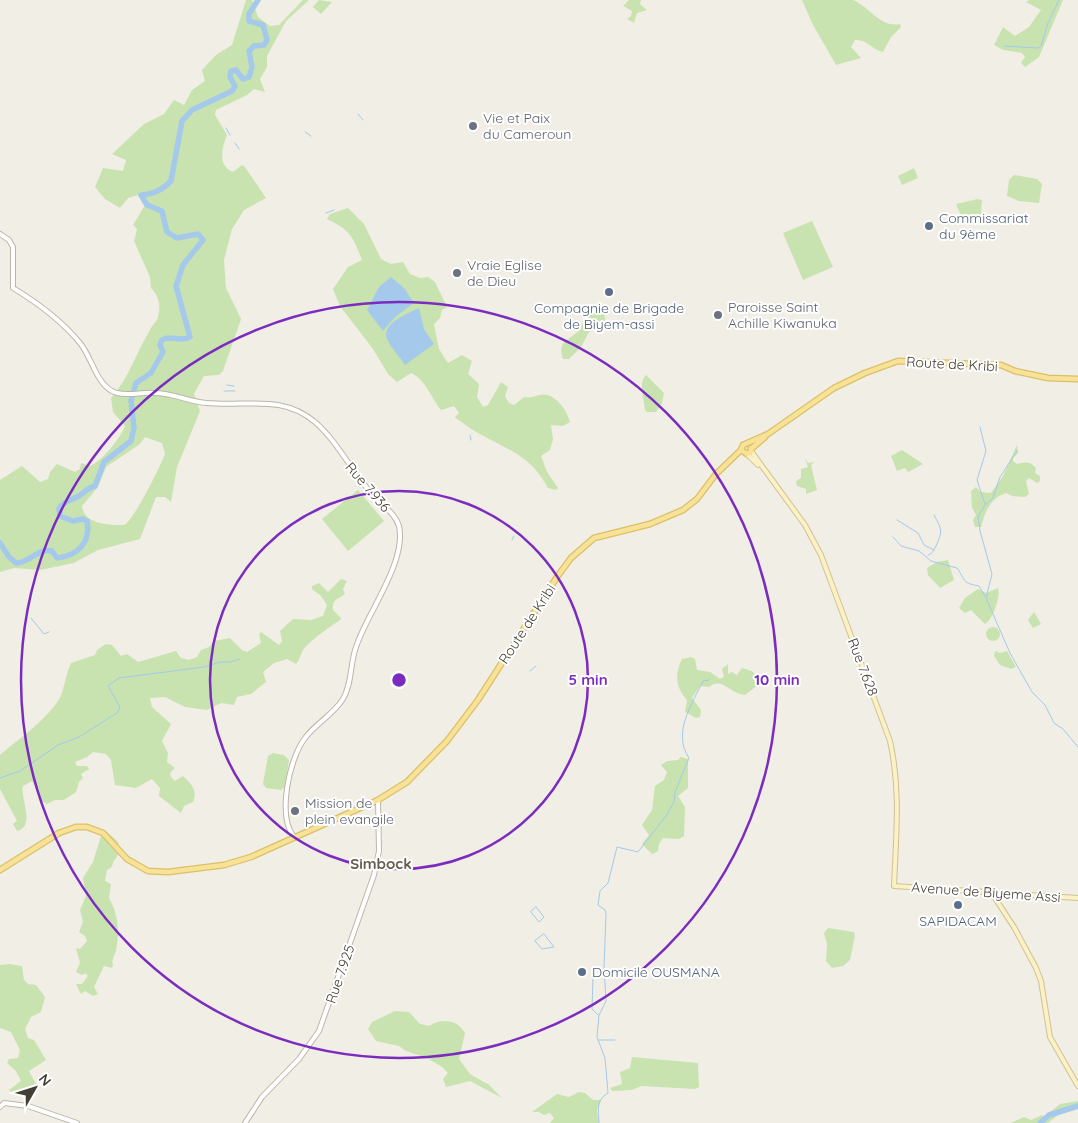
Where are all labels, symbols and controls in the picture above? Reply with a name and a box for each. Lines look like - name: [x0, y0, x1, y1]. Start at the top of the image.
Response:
- place label: Vie et Paix du Cameroun: [483, 109, 571, 143]
- marker: Vie et Paix du Cameroun: [467, 120, 479, 132]
- place label: Commissariat du 9ème: [939, 209, 1029, 243]
- marker: Commissariat du 9ème: [923, 220, 935, 232]
- place label: Vraie Eglise de Dieu: [467, 256, 542, 290]
- marker: Vraie Eglise de Dieu: [451, 267, 463, 279]
- marker: Compagnie de Brigade de Biyem-assi: [603, 286, 615, 298]
- place label: Paroisse Saint Achille Kiwanuka: [728, 298, 837, 332]
- place label: Compagnie de Brigade de Biyem-assi: [534, 299, 684, 333]
- marker: Paroisse Saint Achille Kiwanuka: [712, 309, 724, 321]
- street label: Route de Kribi: [906, 353, 998, 375]
- street label: Rue 7.936: [341, 458, 395, 516]
- street label: Route de Kribi: [495, 581, 559, 667]
- street label: Rue 7.628: [844, 635, 882, 699]
- text: 5 min: [568, 670, 608, 689]
- text: 10 min: [754, 670, 800, 689]
- centre of rings: [390, 671, 408, 689]
- place label: Mission de plein evangile: [305, 794, 394, 828]
- marker: Mission de plein evangile: [289, 805, 301, 817]
- district label: Simbock: [350, 854, 412, 873]
- street label: Avenue de Biyeme Assi: [911, 878, 1061, 906]
- marker: SAPIDACAM: [952, 899, 964, 911]
- place label: SAPIDACAM: [919, 912, 997, 930]
- street label: Rue 7.925: [322, 942, 358, 1006]
- place label: Domicile OUSMANA: [592, 963, 720, 981]
- marker: Domicile OUSMANA: [576, 966, 588, 978]
- north arrow: [10, 1063, 60, 1113]
- text: N: [35, 1070, 55, 1089]

